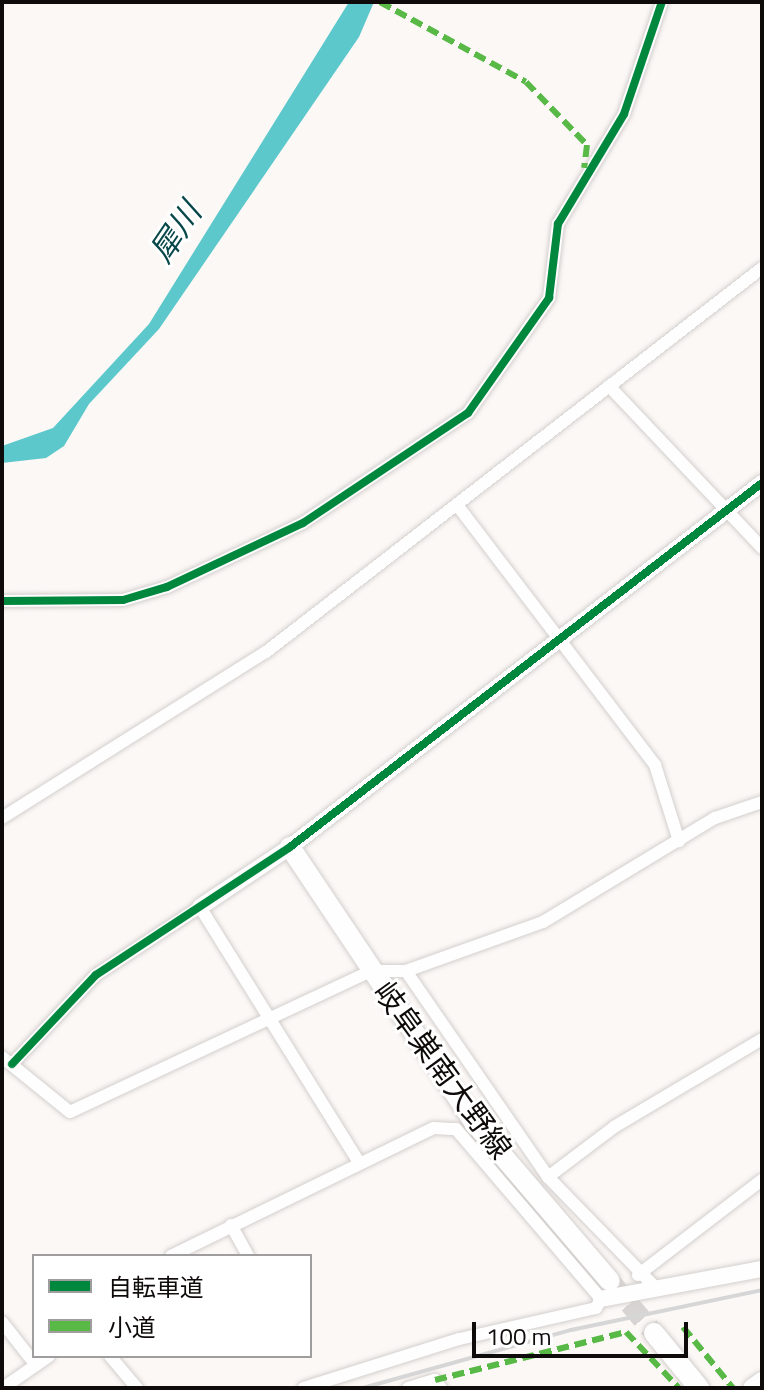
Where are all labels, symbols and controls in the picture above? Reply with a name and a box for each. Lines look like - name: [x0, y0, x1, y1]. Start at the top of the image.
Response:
- water label: 犀川: [141, 195, 209, 269]
- street label: 岐阜巣南大野線: [367, 974, 519, 1166]
- legend: [32, 1254, 312, 1358]
- text: 自転車道: [108, 1269, 204, 1305]
- scale bar: [476, 1306, 692, 1356]
- text: 小道: [108, 1309, 156, 1345]
- text: 100 m: [486, 1318, 552, 1354]

